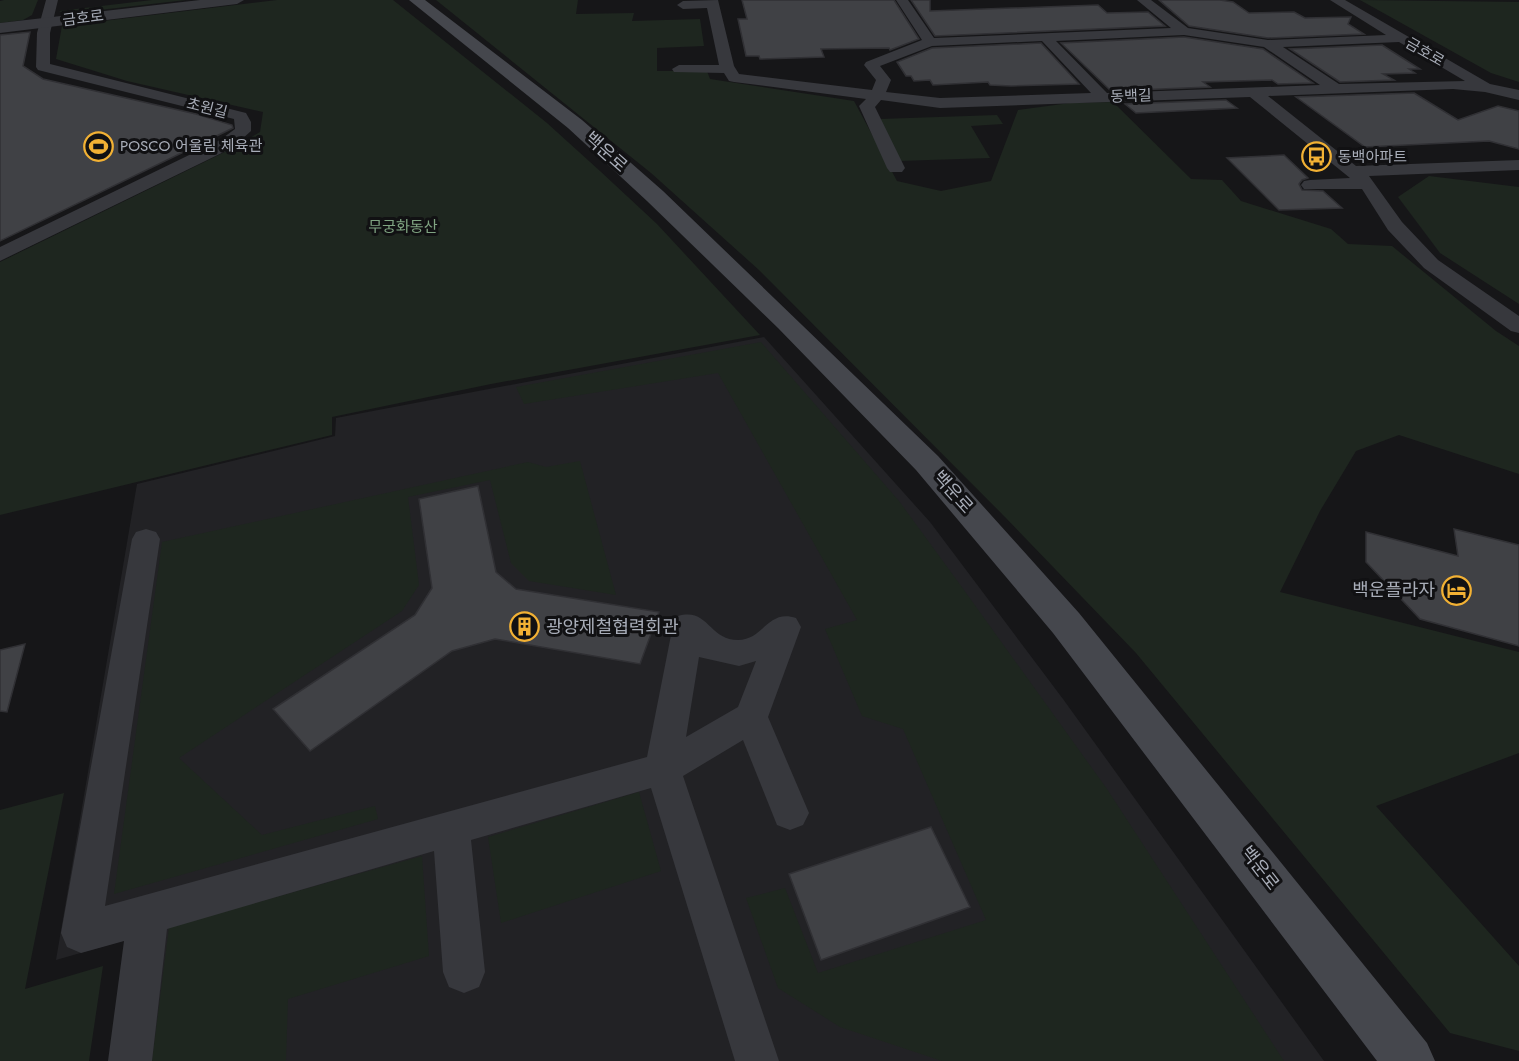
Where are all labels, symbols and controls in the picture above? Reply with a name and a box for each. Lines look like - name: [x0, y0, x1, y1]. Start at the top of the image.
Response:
- street label: 금호로: [61, 5, 105, 31]
- street label: 금호로: [1402, 32, 1448, 72]
- street label: 동백길: [1110, 84, 1152, 108]
- street label: 초원길: [184, 92, 230, 124]
- street label: 백운로: [579, 126, 633, 178]
- sports icon: POSCO 어울림 체육관: [83, 130, 115, 162]
- place label: POSCO 어울림 체육관: [120, 135, 262, 157]
- bus stop icon: 동백아파트: [1301, 141, 1333, 173]
- place label: 동백아파트: [1338, 146, 1407, 168]
- park label: 무궁화동산: [368, 216, 438, 238]
- street label: 백운로: [927, 465, 979, 519]
- hotel icon: 백운플라자: [1440, 574, 1472, 606]
- place label: 백운플라자: [1352, 577, 1435, 603]
- building icon: 광양제철협력회관: [509, 611, 541, 643]
- place label: 광양제철협력회관: [546, 614, 679, 640]
- street label: 백운로: [1234, 840, 1286, 896]

